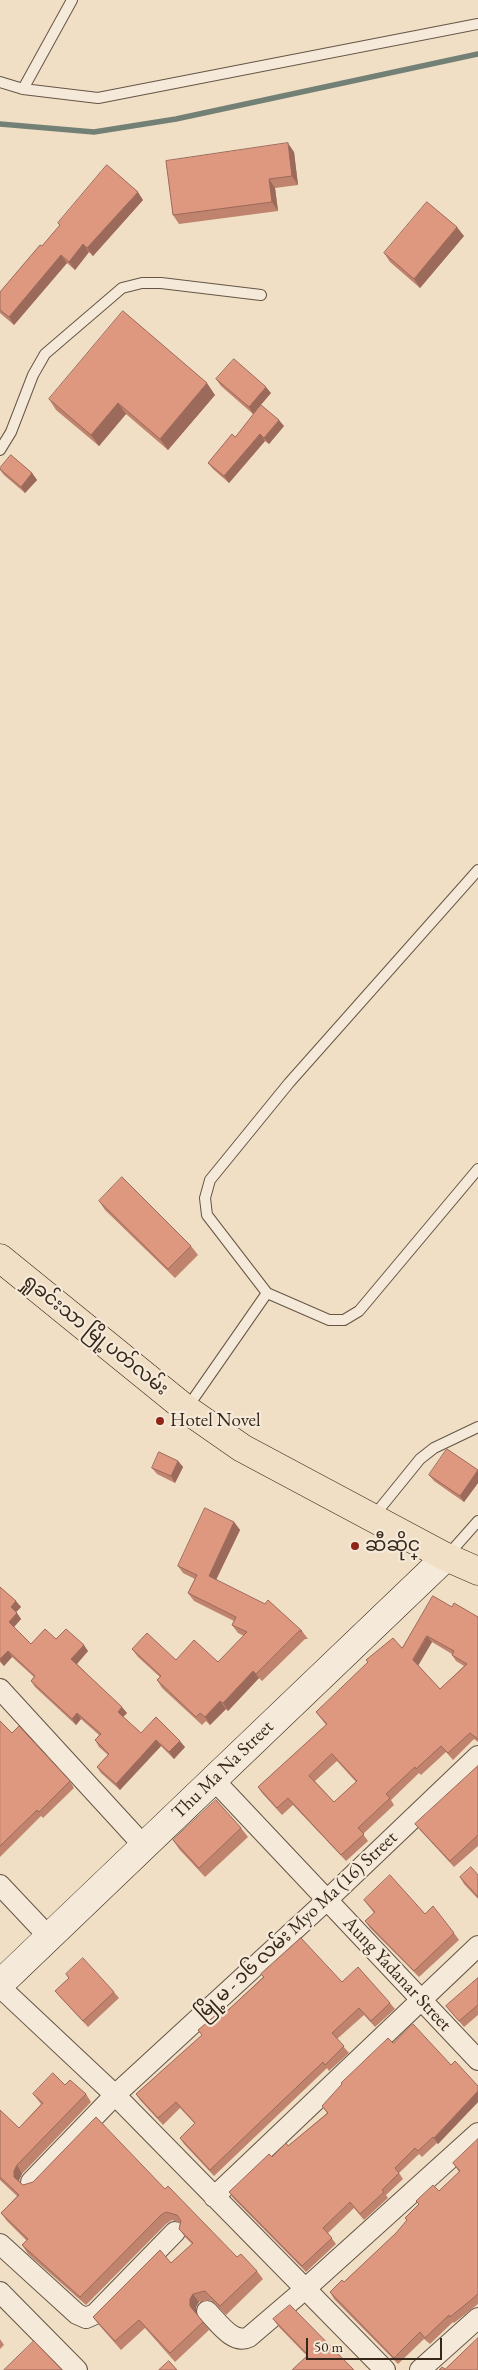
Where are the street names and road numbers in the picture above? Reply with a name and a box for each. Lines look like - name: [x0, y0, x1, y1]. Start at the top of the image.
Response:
- street label: ရှုခင်းသာ မြို့ပတ်လမ်း: [17, 1269, 173, 1401]
- street label: Thu Ma Na Street: [167, 1716, 279, 1824]
- street label: မြို့မ - ၁၆ လမ်း Myo Ma (16) Street: [192, 1827, 402, 2025]
- street label: Aung Yadanar Street: [338, 1912, 456, 2036]

